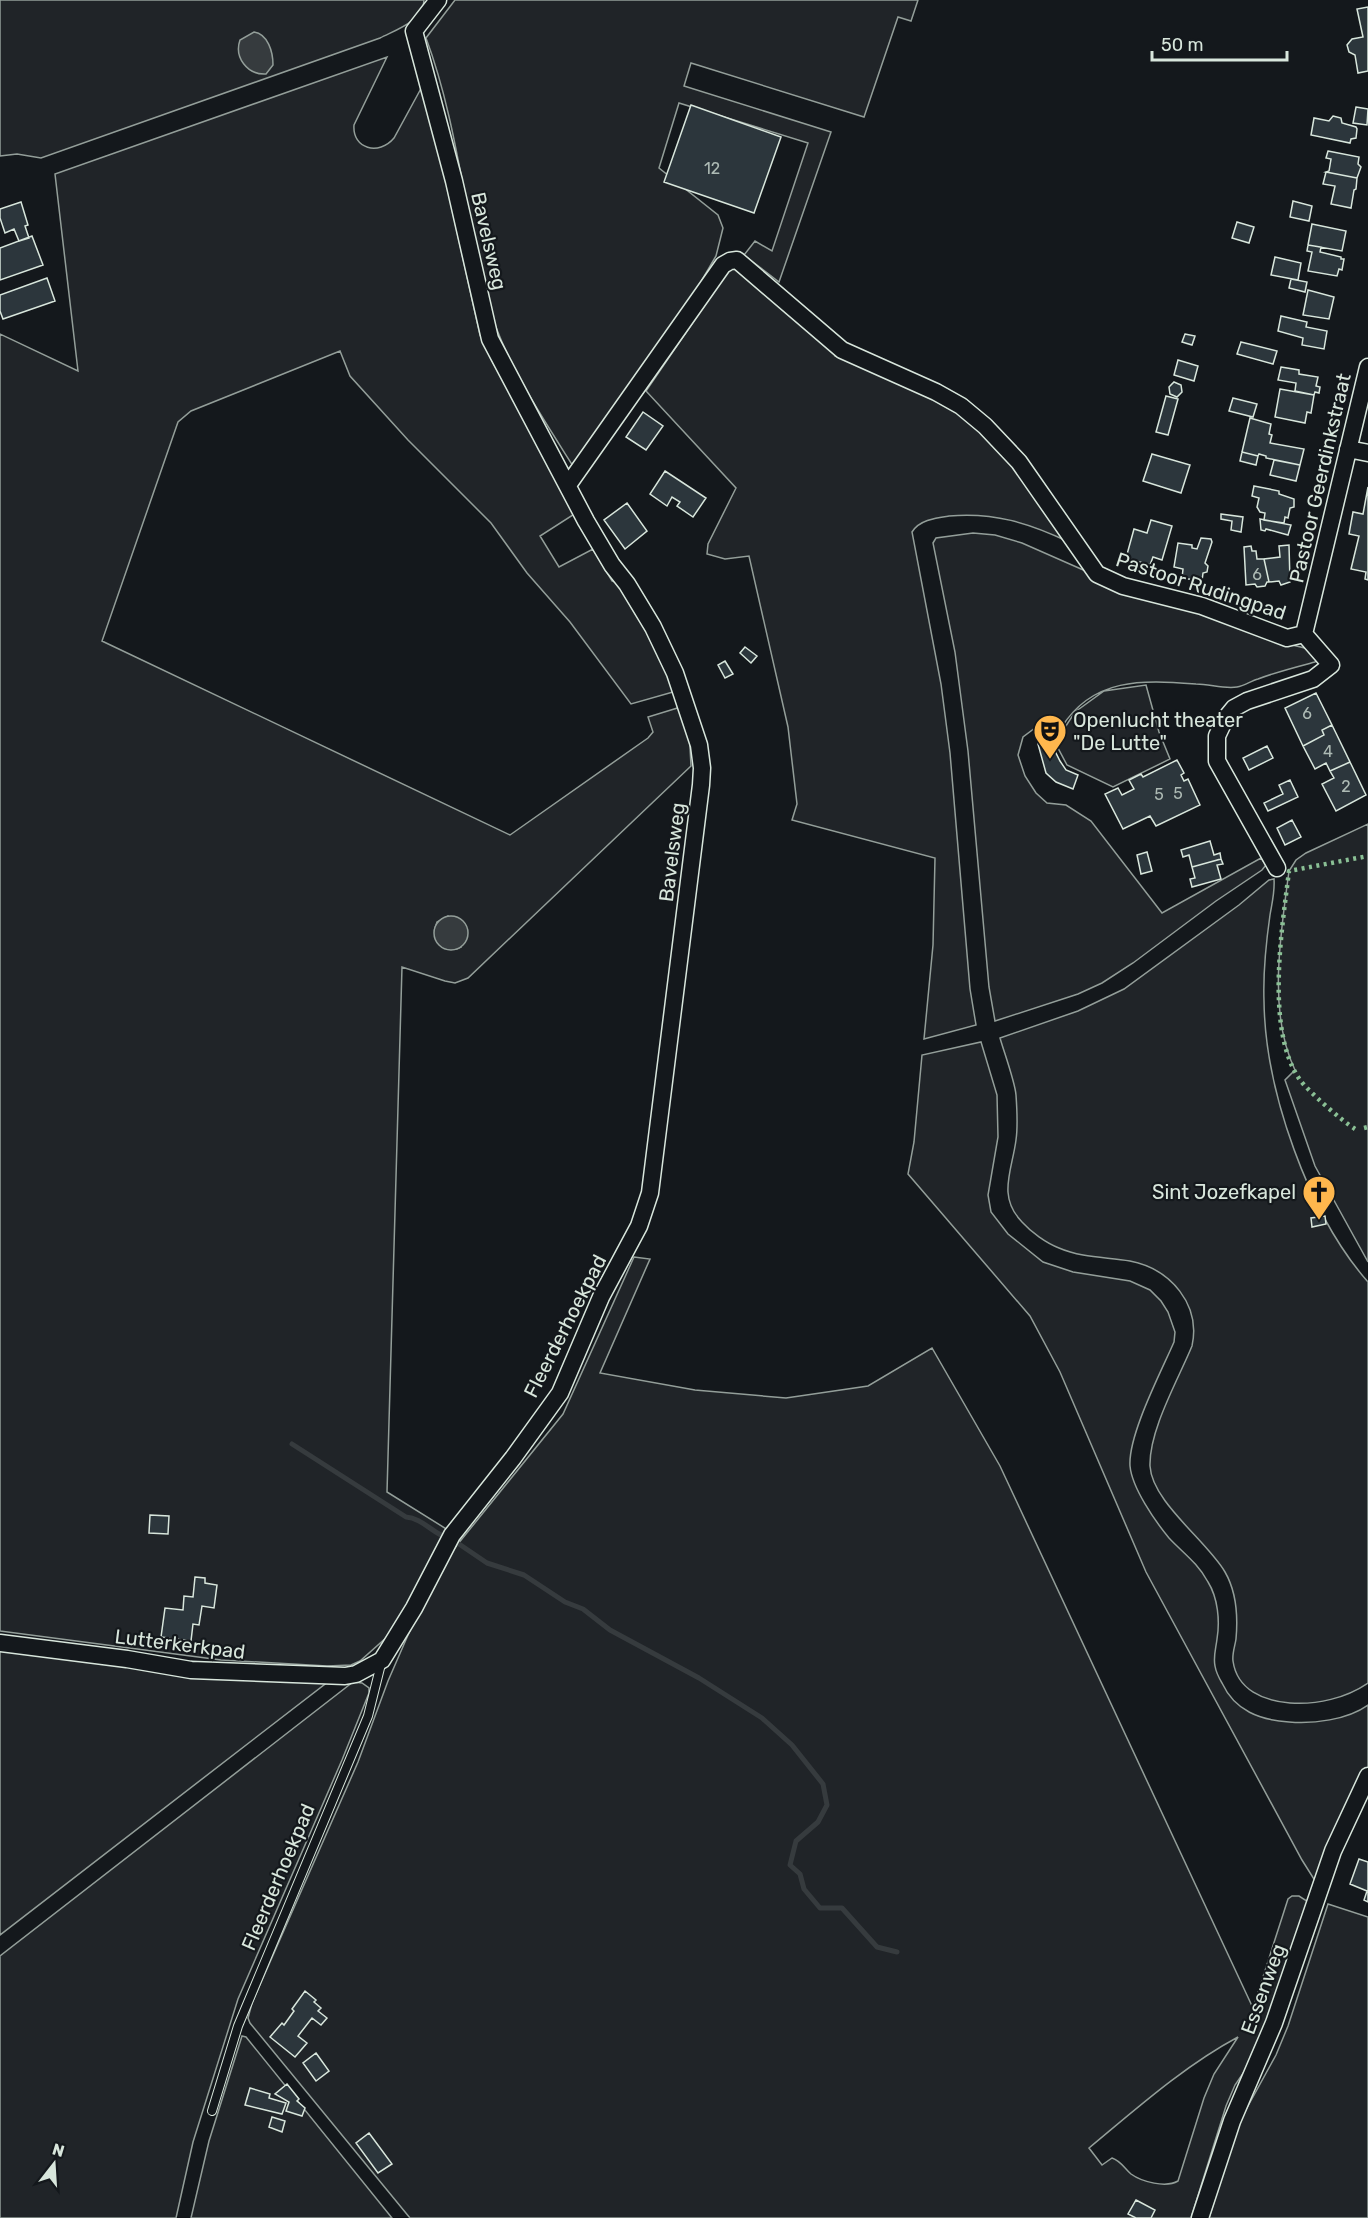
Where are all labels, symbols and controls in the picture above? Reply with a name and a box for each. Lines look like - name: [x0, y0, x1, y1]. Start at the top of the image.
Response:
- scale bar: [1152, 24, 1287, 62]
- text: 50 m: [1161, 34, 1204, 56]
- house number: 12: [704, 159, 720, 178]
- street label: Bavelsweg: [466, 190, 512, 292]
- street label: Pastoor Geerdinkstraat: [1284, 371, 1356, 585]
- street label: Pastoor Rudingpad: [1113, 547, 1289, 625]
- house number: 6: [1252, 565, 1262, 584]
- house number: 6: [1302, 704, 1312, 723]
- place label: Openlucht theater "De Lutte": [1073, 708, 1243, 755]
- theatre icon: Openlucht theater "De Lutte": [1032, 713, 1068, 760]
- house number: 4: [1323, 742, 1333, 761]
- house number: 2: [1341, 777, 1351, 796]
- house number: 5: [1173, 784, 1183, 803]
- house number: 5: [1154, 785, 1164, 804]
- street label: Bavelsweg: [654, 801, 690, 903]
- church icon: Sint Jozefkapel: [1301, 1174, 1337, 1221]
- place label: Sint Jozefkapel: [1152, 1180, 1296, 1204]
- street label: Fleerderhoekpad: [519, 1251, 611, 1401]
- street label: Lutterkerkpad: [113, 1624, 247, 1664]
- street label: Fleerderhoekpad: [236, 1800, 320, 1954]
- street label: Essenweg: [1236, 1940, 1290, 2038]
- north arrow: [24, 2134, 84, 2194]
- text: N: [50, 2139, 67, 2161]

